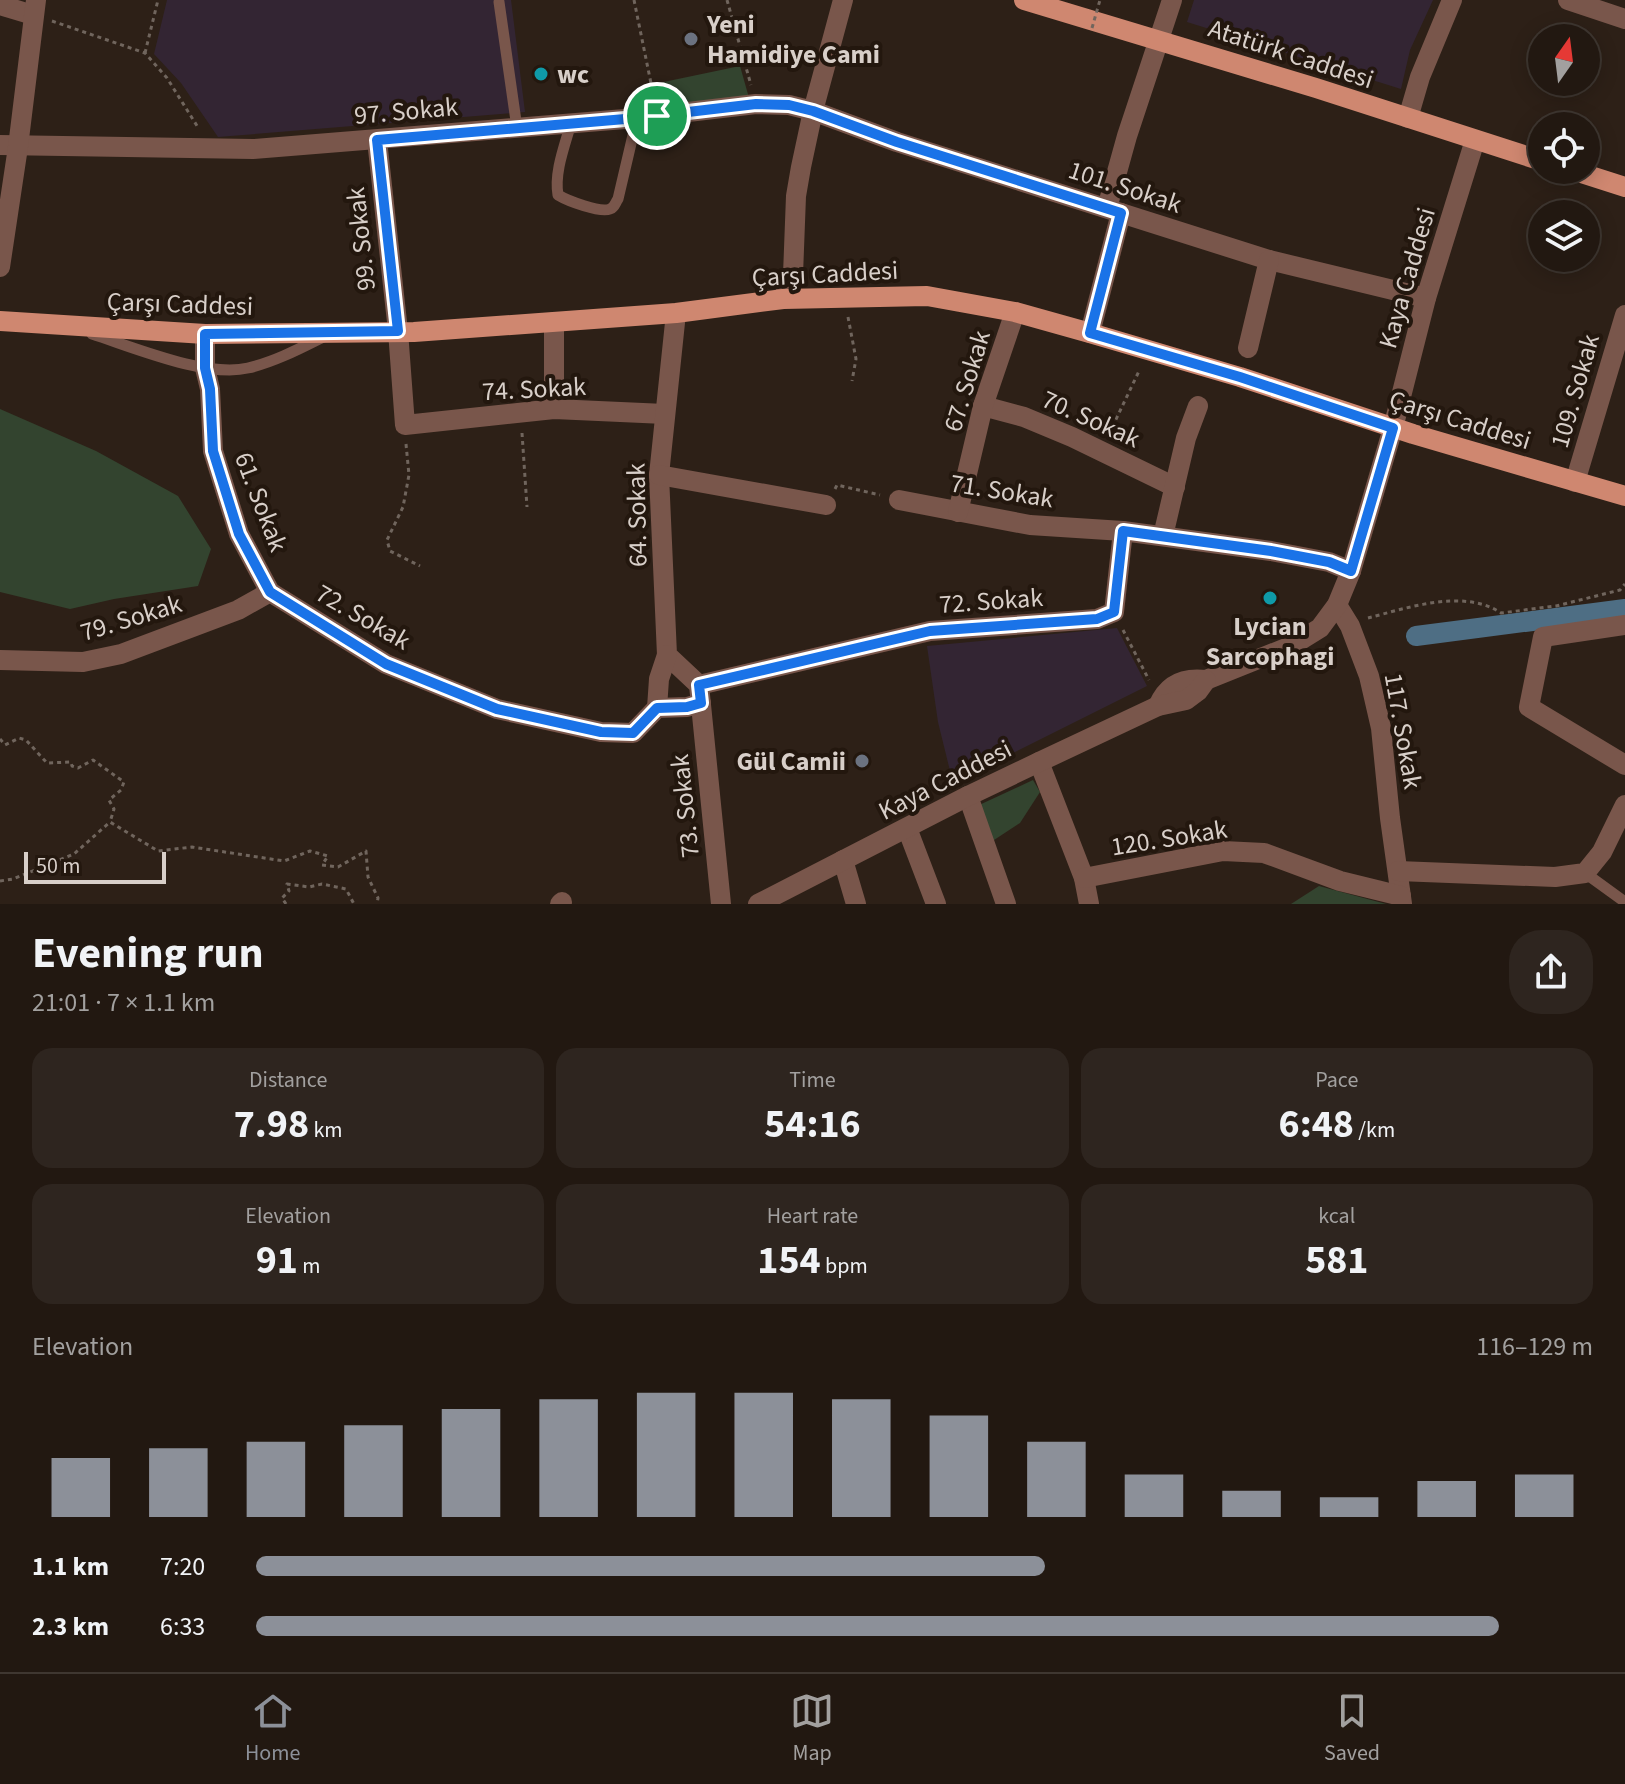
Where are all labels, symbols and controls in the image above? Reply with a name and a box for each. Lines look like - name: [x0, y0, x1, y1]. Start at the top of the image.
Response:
- place label: Yeni Hamidiye Cami: [706, 6, 880, 73]
- street label: Atatürk Caddesi: [1204, 10, 1378, 98]
- north arrow: [1528, 24, 1600, 96]
- map controls: [1528, 24, 1600, 272]
- marker: Yeni Hamidiye Cami: [682, 30, 700, 48]
- place label: wc: [557, 56, 589, 93]
- marker: wc: [532, 65, 550, 83]
- pin: [623, 82, 691, 150]
- street label: 97. Sokak: [353, 88, 460, 134]
- icon: arrive: [635, 94, 679, 138]
- button: locate: [1528, 112, 1600, 184]
- street label: 101. Sokak: [1064, 151, 1186, 223]
- street label: 99. Sokak: [337, 185, 385, 293]
- button: layers: [1528, 200, 1600, 272]
- street label: Kaya Caddesi: [1369, 203, 1445, 353]
- street label: Çarşı Caddesi: [751, 252, 899, 296]
- street label: Çarşı Caddesi: [106, 283, 254, 325]
- street label: 67. Sokak: [934, 326, 1000, 436]
- street label: 109. Sokak: [1541, 330, 1609, 452]
- street label: 74. Sokak: [481, 368, 587, 410]
- street label: 70. Sokak: [1036, 381, 1146, 457]
- street label: Çarşı Caddesi: [1385, 381, 1535, 459]
- street label: 61. Sokak: [225, 447, 297, 557]
- street label: 64. Sokak: [618, 463, 656, 567]
- street label: 71. Sokak: [948, 465, 1056, 517]
- street label: 72. Sokak: [309, 575, 417, 659]
- street label: 72. Sokak: [938, 579, 1044, 623]
- street label: 79. Sokak: [76, 585, 186, 651]
- marker: Lycian Sarcophagi: [1261, 589, 1279, 607]
- place label: Lycian Sarcophagi: [1206, 608, 1334, 675]
- street label: 117. Sokak: [1375, 670, 1431, 792]
- street label: Kaya Caddesi: [872, 731, 1018, 829]
- place label: Gül Camii: [737, 743, 846, 780]
- street label: 73. Sokak: [661, 752, 709, 860]
- marker: Gül Camii: [853, 752, 871, 770]
- street label: 120. Sokak: [1108, 811, 1230, 865]
- scale bar: [24, 848, 166, 884]
- text: 50 m: [36, 850, 81, 882]
- text: Evening run: [32, 922, 264, 985]
- button: share: [1509, 930, 1593, 1014]
- text: 21:01 · 7 × 1.1 km: [32, 984, 215, 1021]
- text: Distance: [249, 1064, 327, 1096]
- text: Time: [789, 1064, 836, 1096]
- text: Pace: [1315, 1064, 1358, 1096]
- text: 7.98: [234, 1096, 309, 1153]
- text: 54:16: [764, 1096, 861, 1153]
- text: 6:48: [1279, 1096, 1354, 1153]
- text: km: [309, 1114, 343, 1146]
- text: /km: [1354, 1114, 1395, 1146]
- text: Elevation: [245, 1200, 331, 1232]
- text: Heart rate: [767, 1200, 858, 1232]
- text: kcal: [1318, 1200, 1355, 1232]
- text: 91: [256, 1232, 298, 1289]
- text: 154: [757, 1232, 821, 1289]
- text: 581: [1305, 1232, 1369, 1289]
- text: m: [298, 1250, 321, 1282]
- text: bpm: [821, 1250, 868, 1282]
- text: Elevation: [32, 1328, 133, 1365]
- text: 116–129 m: [1476, 1328, 1593, 1365]
- text: 1.1 km: [32, 1548, 109, 1585]
- text: 7:20: [160, 1548, 205, 1585]
- text: 2.3 km: [32, 1608, 109, 1645]
- text: 6:33: [160, 1608, 205, 1645]
- tab: Home: [245, 1689, 300, 1769]
- tab: Map: [790, 1689, 834, 1769]
- tab: Saved: [1324, 1689, 1380, 1769]

